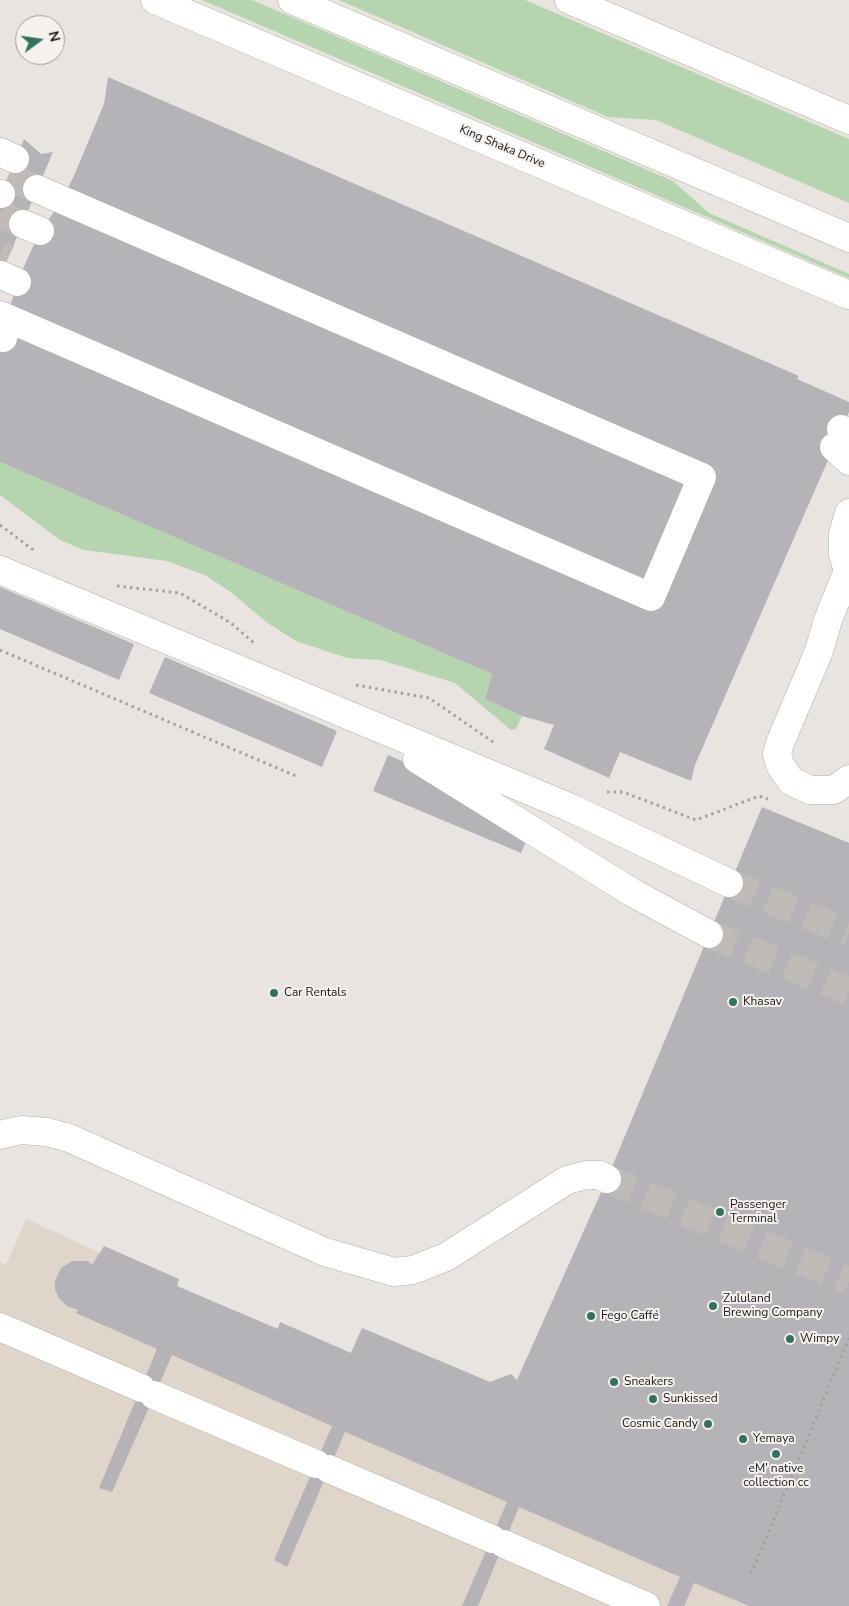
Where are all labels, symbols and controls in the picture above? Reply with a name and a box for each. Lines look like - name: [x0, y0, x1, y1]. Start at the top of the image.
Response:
- north arrow: [15, 15, 65, 65]
- text: N: [44, 29, 65, 44]
- street label: King Shaka Drive: [457, 122, 547, 172]
- place label: Car Rentals: [284, 986, 347, 1000]
- marker: Car Rentals: [268, 987, 280, 999]
- place label: Khasav: [743, 995, 782, 1009]
- marker: Khasav: [727, 996, 739, 1008]
- place label: Passenger Terminal: [730, 1198, 786, 1226]
- marker: Passenger Terminal: [714, 1206, 726, 1218]
- place label: Zululand Brewing Company: [723, 1292, 822, 1320]
- marker: Zululand Brewing Company: [707, 1300, 719, 1312]
- place label: Fego Caffé: [601, 1309, 659, 1323]
- marker: Fego Caffé: [585, 1310, 597, 1322]
- place label: Wimpy: [800, 1332, 839, 1346]
- marker: Wimpy: [784, 1333, 796, 1345]
- place label: Sneakers: [624, 1375, 673, 1389]
- marker: Sneakers: [608, 1376, 620, 1388]
- place label: Sunkissed: [663, 1392, 718, 1406]
- marker: Sunkissed: [647, 1393, 659, 1405]
- place label: Cosmic Candy: [622, 1417, 698, 1431]
- marker: Cosmic Candy: [702, 1418, 714, 1430]
- place label: Yemaya: [753, 1432, 795, 1446]
- marker: Yemaya: [737, 1433, 749, 1445]
- marker: eM' native collection cc: [770, 1448, 782, 1460]
- place label: eM' native collection cc: [743, 1462, 809, 1490]

